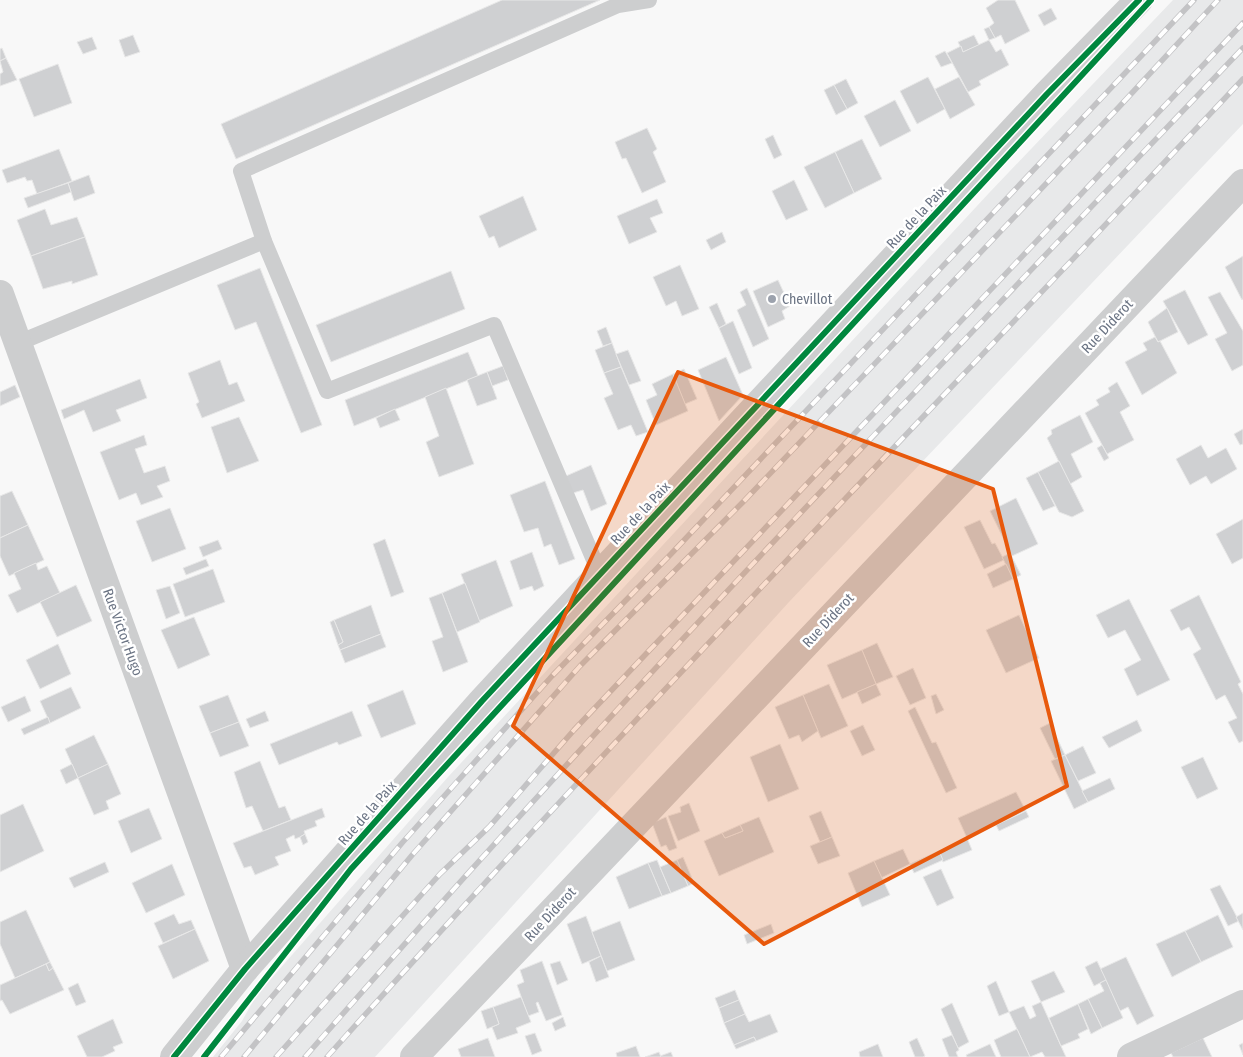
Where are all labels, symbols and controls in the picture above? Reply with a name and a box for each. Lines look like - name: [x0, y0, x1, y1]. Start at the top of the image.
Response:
- street label: Rue de la Paix: [883, 182, 950, 252]
- place label: Chevillot: [782, 291, 833, 308]
- marker: Chevillot: [766, 293, 778, 305]
- street label: Rue Diderot: [1078, 295, 1137, 357]
- street label: Rue de la Paix: [607, 478, 674, 548]
- street label: Rue Victor Hugo: [99, 586, 146, 678]
- street label: Rue Diderot: [799, 589, 858, 651]
- street label: Rue de la Paix: [335, 777, 401, 849]
- street label: Rue Diderot: [521, 883, 580, 945]

